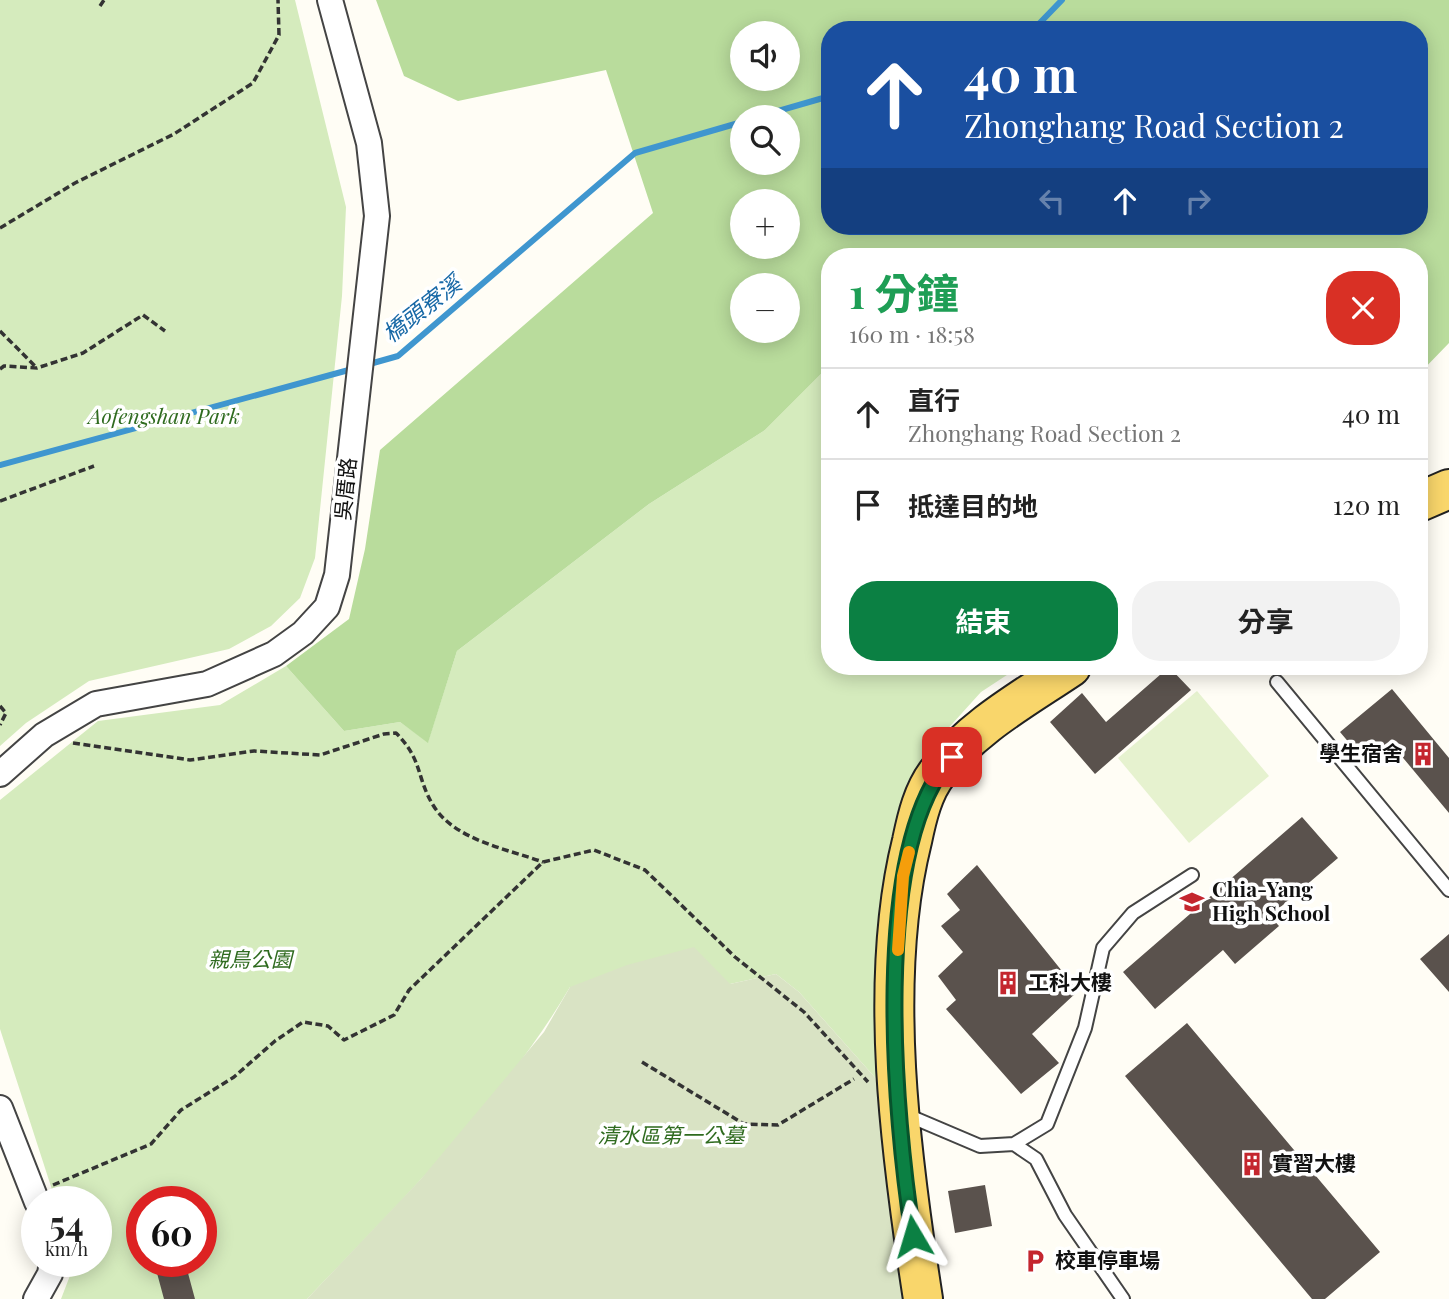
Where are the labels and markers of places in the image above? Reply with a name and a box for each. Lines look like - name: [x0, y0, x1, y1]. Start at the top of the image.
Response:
- pin: [922, 727, 982, 787]
- place label: 學生宿舍: [1319, 738, 1403, 766]
- building icon: 學生宿舍: [1409, 740, 1437, 768]
- place label: Chia-Yang High School: [1212, 874, 1331, 926]
- school or university icon: Chia-Yang High School: [1178, 888, 1206, 916]
- place label: 工科大樓: [1028, 967, 1112, 995]
- building icon: 工科大樓: [994, 969, 1022, 997]
- place label: 實習大樓: [1272, 1148, 1356, 1176]
- building icon: 實習大樓: [1238, 1150, 1266, 1178]
- place label: 校車停車場: [1055, 1245, 1160, 1273]
- parking icon: 校車停車場: [1021, 1247, 1049, 1275]

